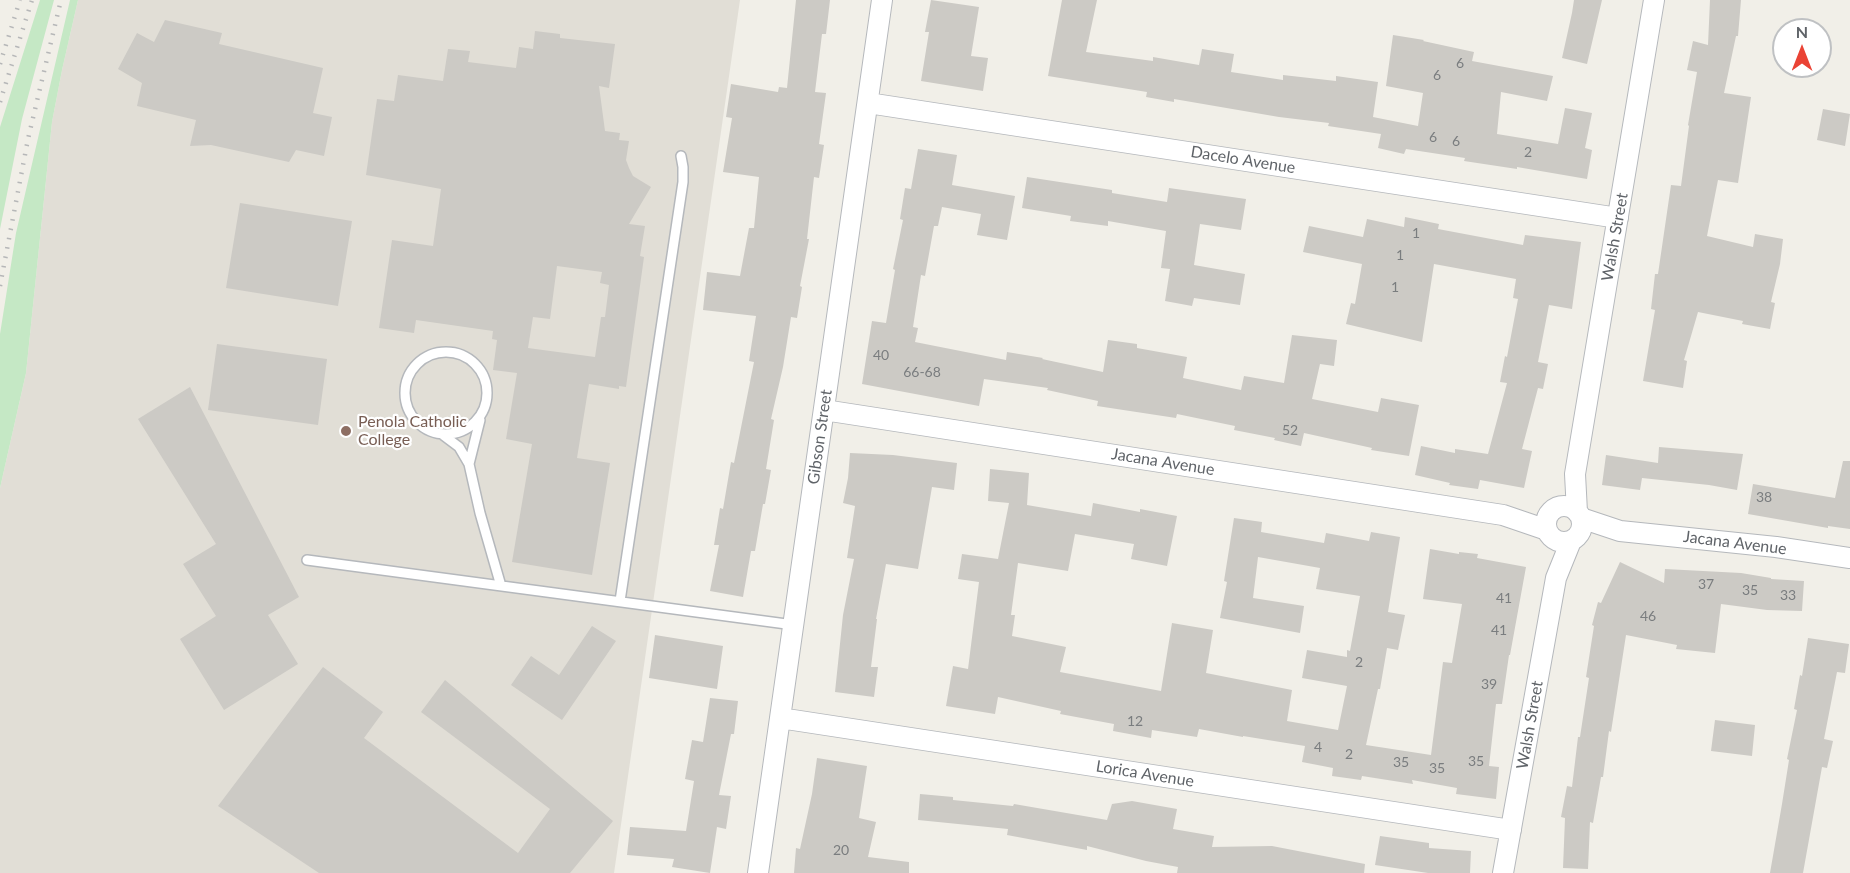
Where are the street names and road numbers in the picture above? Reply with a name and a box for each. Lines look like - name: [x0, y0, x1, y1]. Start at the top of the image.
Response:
- street label: Dacelo Avenue: [1189, 142, 1297, 178]
- street label: Walsh Street: [1598, 191, 1632, 283]
- street label: Gibson Street: [804, 388, 836, 486]
- street label: Jacana Avenue: [1110, 444, 1216, 480]
- street label: Jacana Avenue: [1682, 527, 1788, 559]
- street label: Walsh Street: [1513, 679, 1547, 771]
- street label: Lorica Avenue: [1095, 757, 1195, 791]

